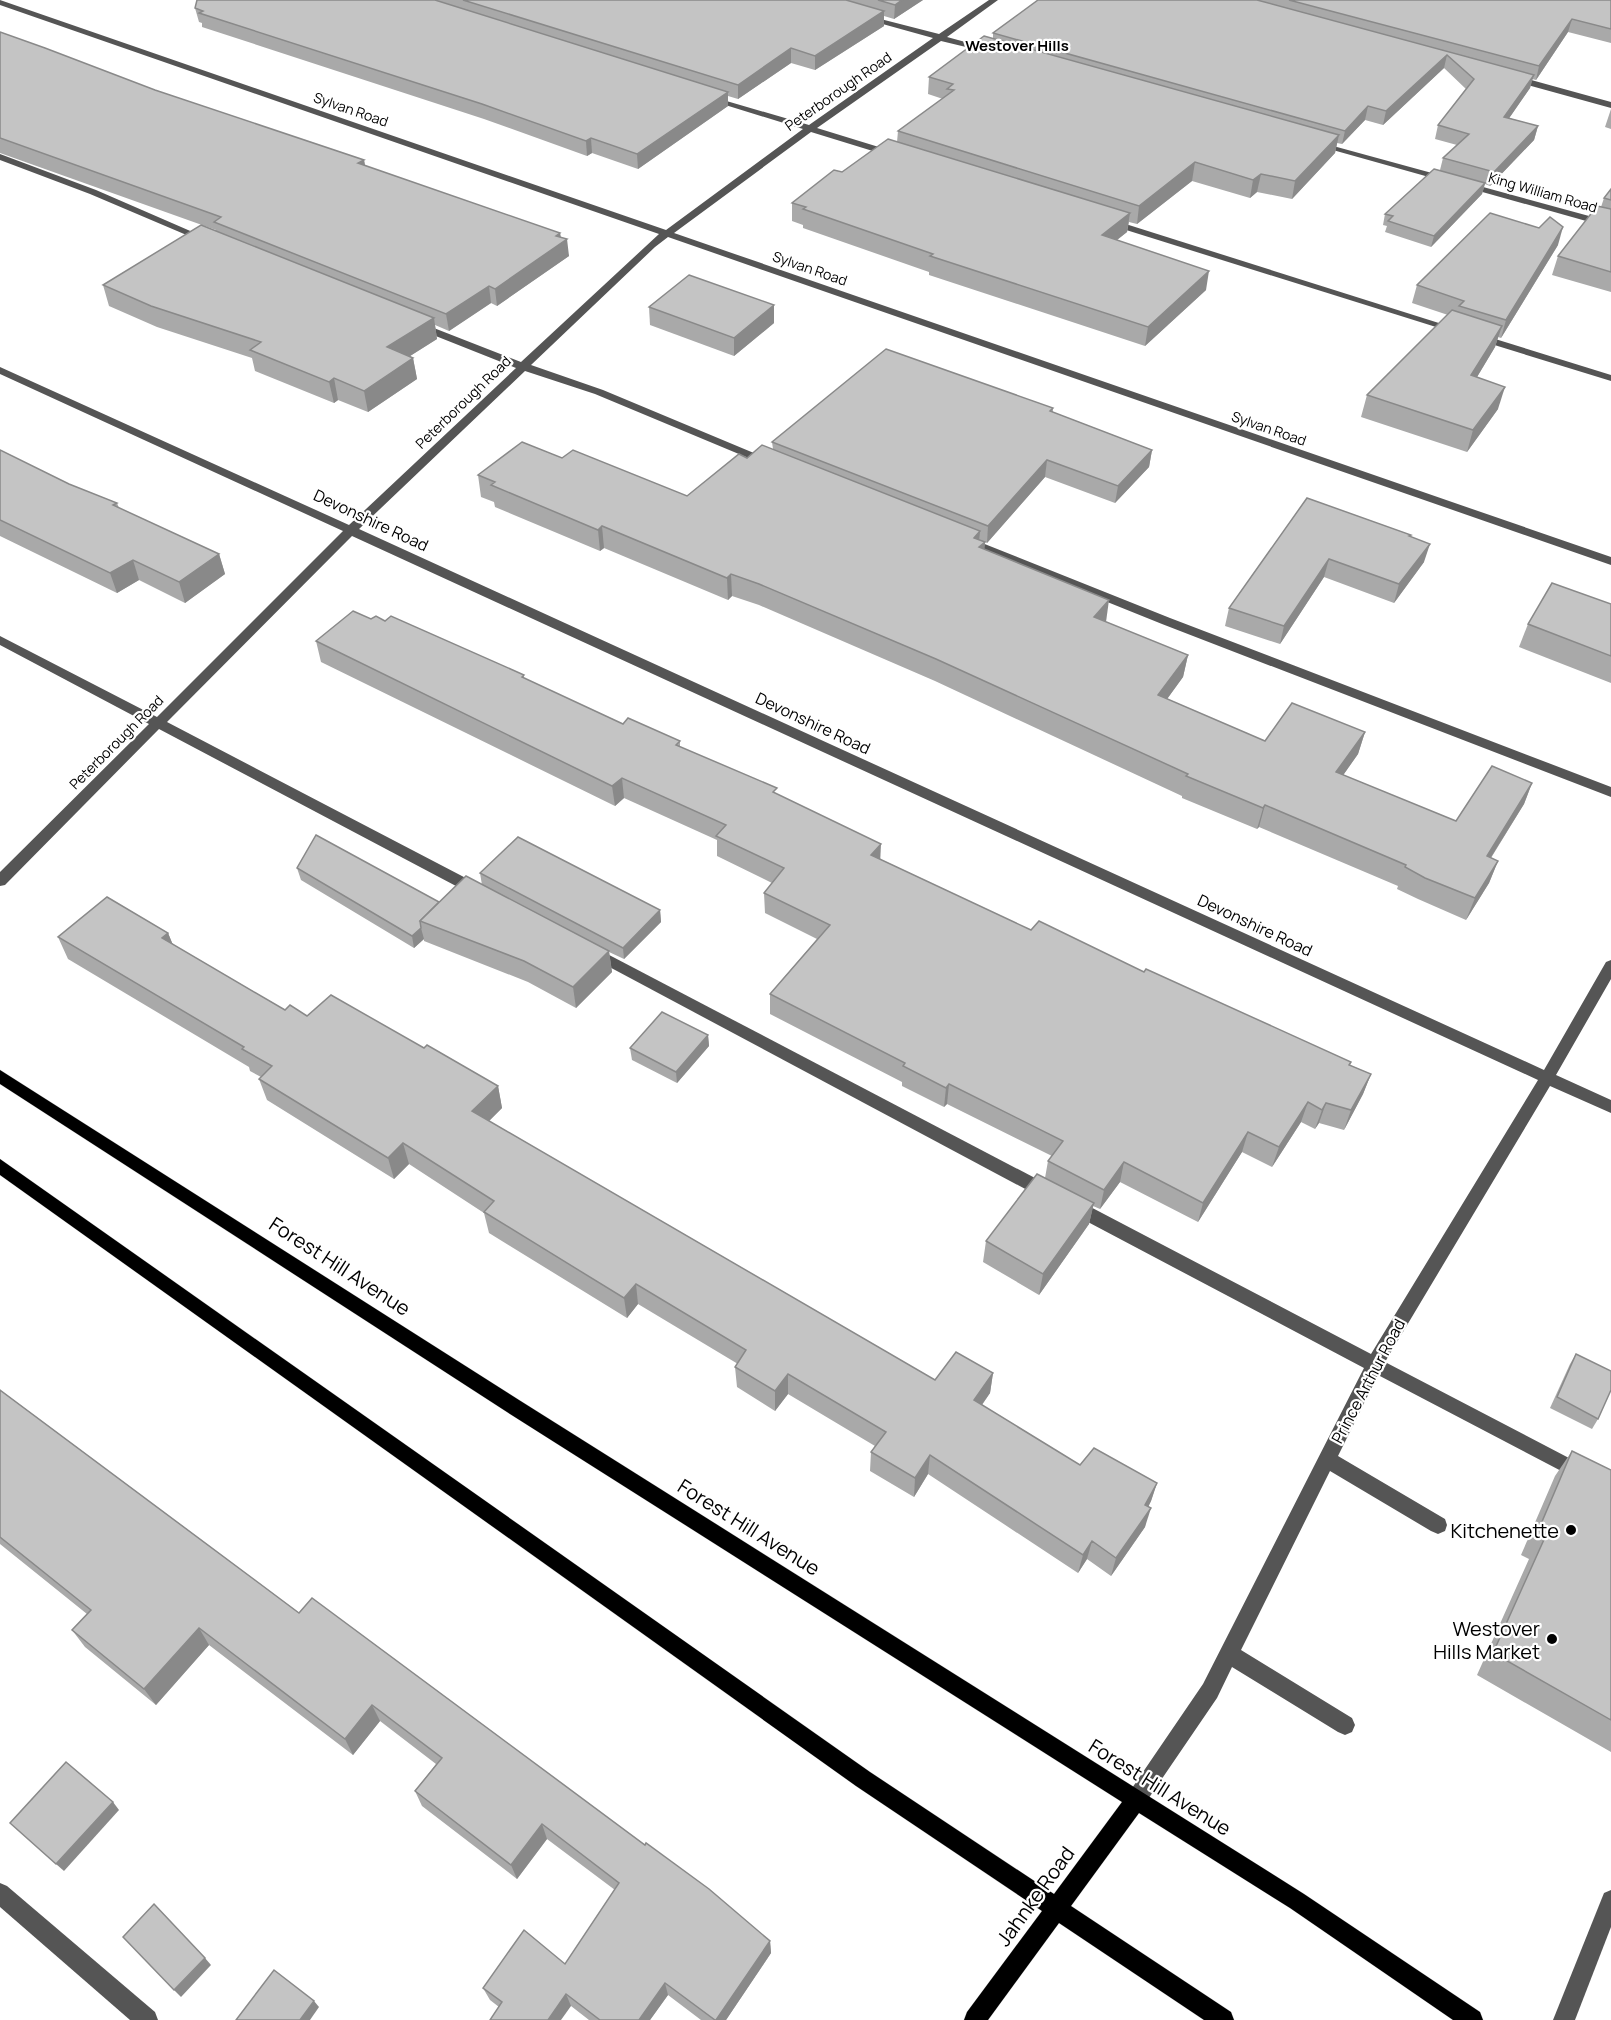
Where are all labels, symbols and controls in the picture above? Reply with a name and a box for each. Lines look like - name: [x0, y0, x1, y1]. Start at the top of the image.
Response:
- district label: Westover Hills: [965, 35, 1069, 56]
- street label: Peterborough Road: [781, 47, 895, 135]
- street label: Sylvan Road: [311, 87, 391, 131]
- street label: King William Road: [1486, 167, 1600, 217]
- street label: Sylvan Road: [770, 246, 850, 290]
- street label: Peterborough Road: [411, 351, 515, 453]
- street label: Sylvan Road: [1229, 406, 1309, 450]
- street label: Devonshire Road: [310, 484, 432, 556]
- street label: Devonshire Road: [752, 687, 874, 759]
- street label: Peterborough Road: [65, 691, 167, 793]
- street label: Devonshire Road: [1194, 889, 1316, 961]
- street label: Forest Hill Avenue: [264, 1210, 416, 1322]
- street label: Prince Arthur Road: [1326, 1315, 1410, 1447]
- street label: Forest Hill Avenue: [673, 1472, 825, 1582]
- place label: Kitchenette: [1450, 1517, 1559, 1544]
- marker: Kitchenette: [1564, 1523, 1578, 1537]
- place label: Westover Hills Market: [1433, 1615, 1540, 1665]
- marker: Westover Hills Market: [1545, 1632, 1559, 1646]
- street label: Forest Hill Avenue: [1084, 1732, 1236, 1842]
- street label: Jahnke Road: [990, 1841, 1080, 1951]

